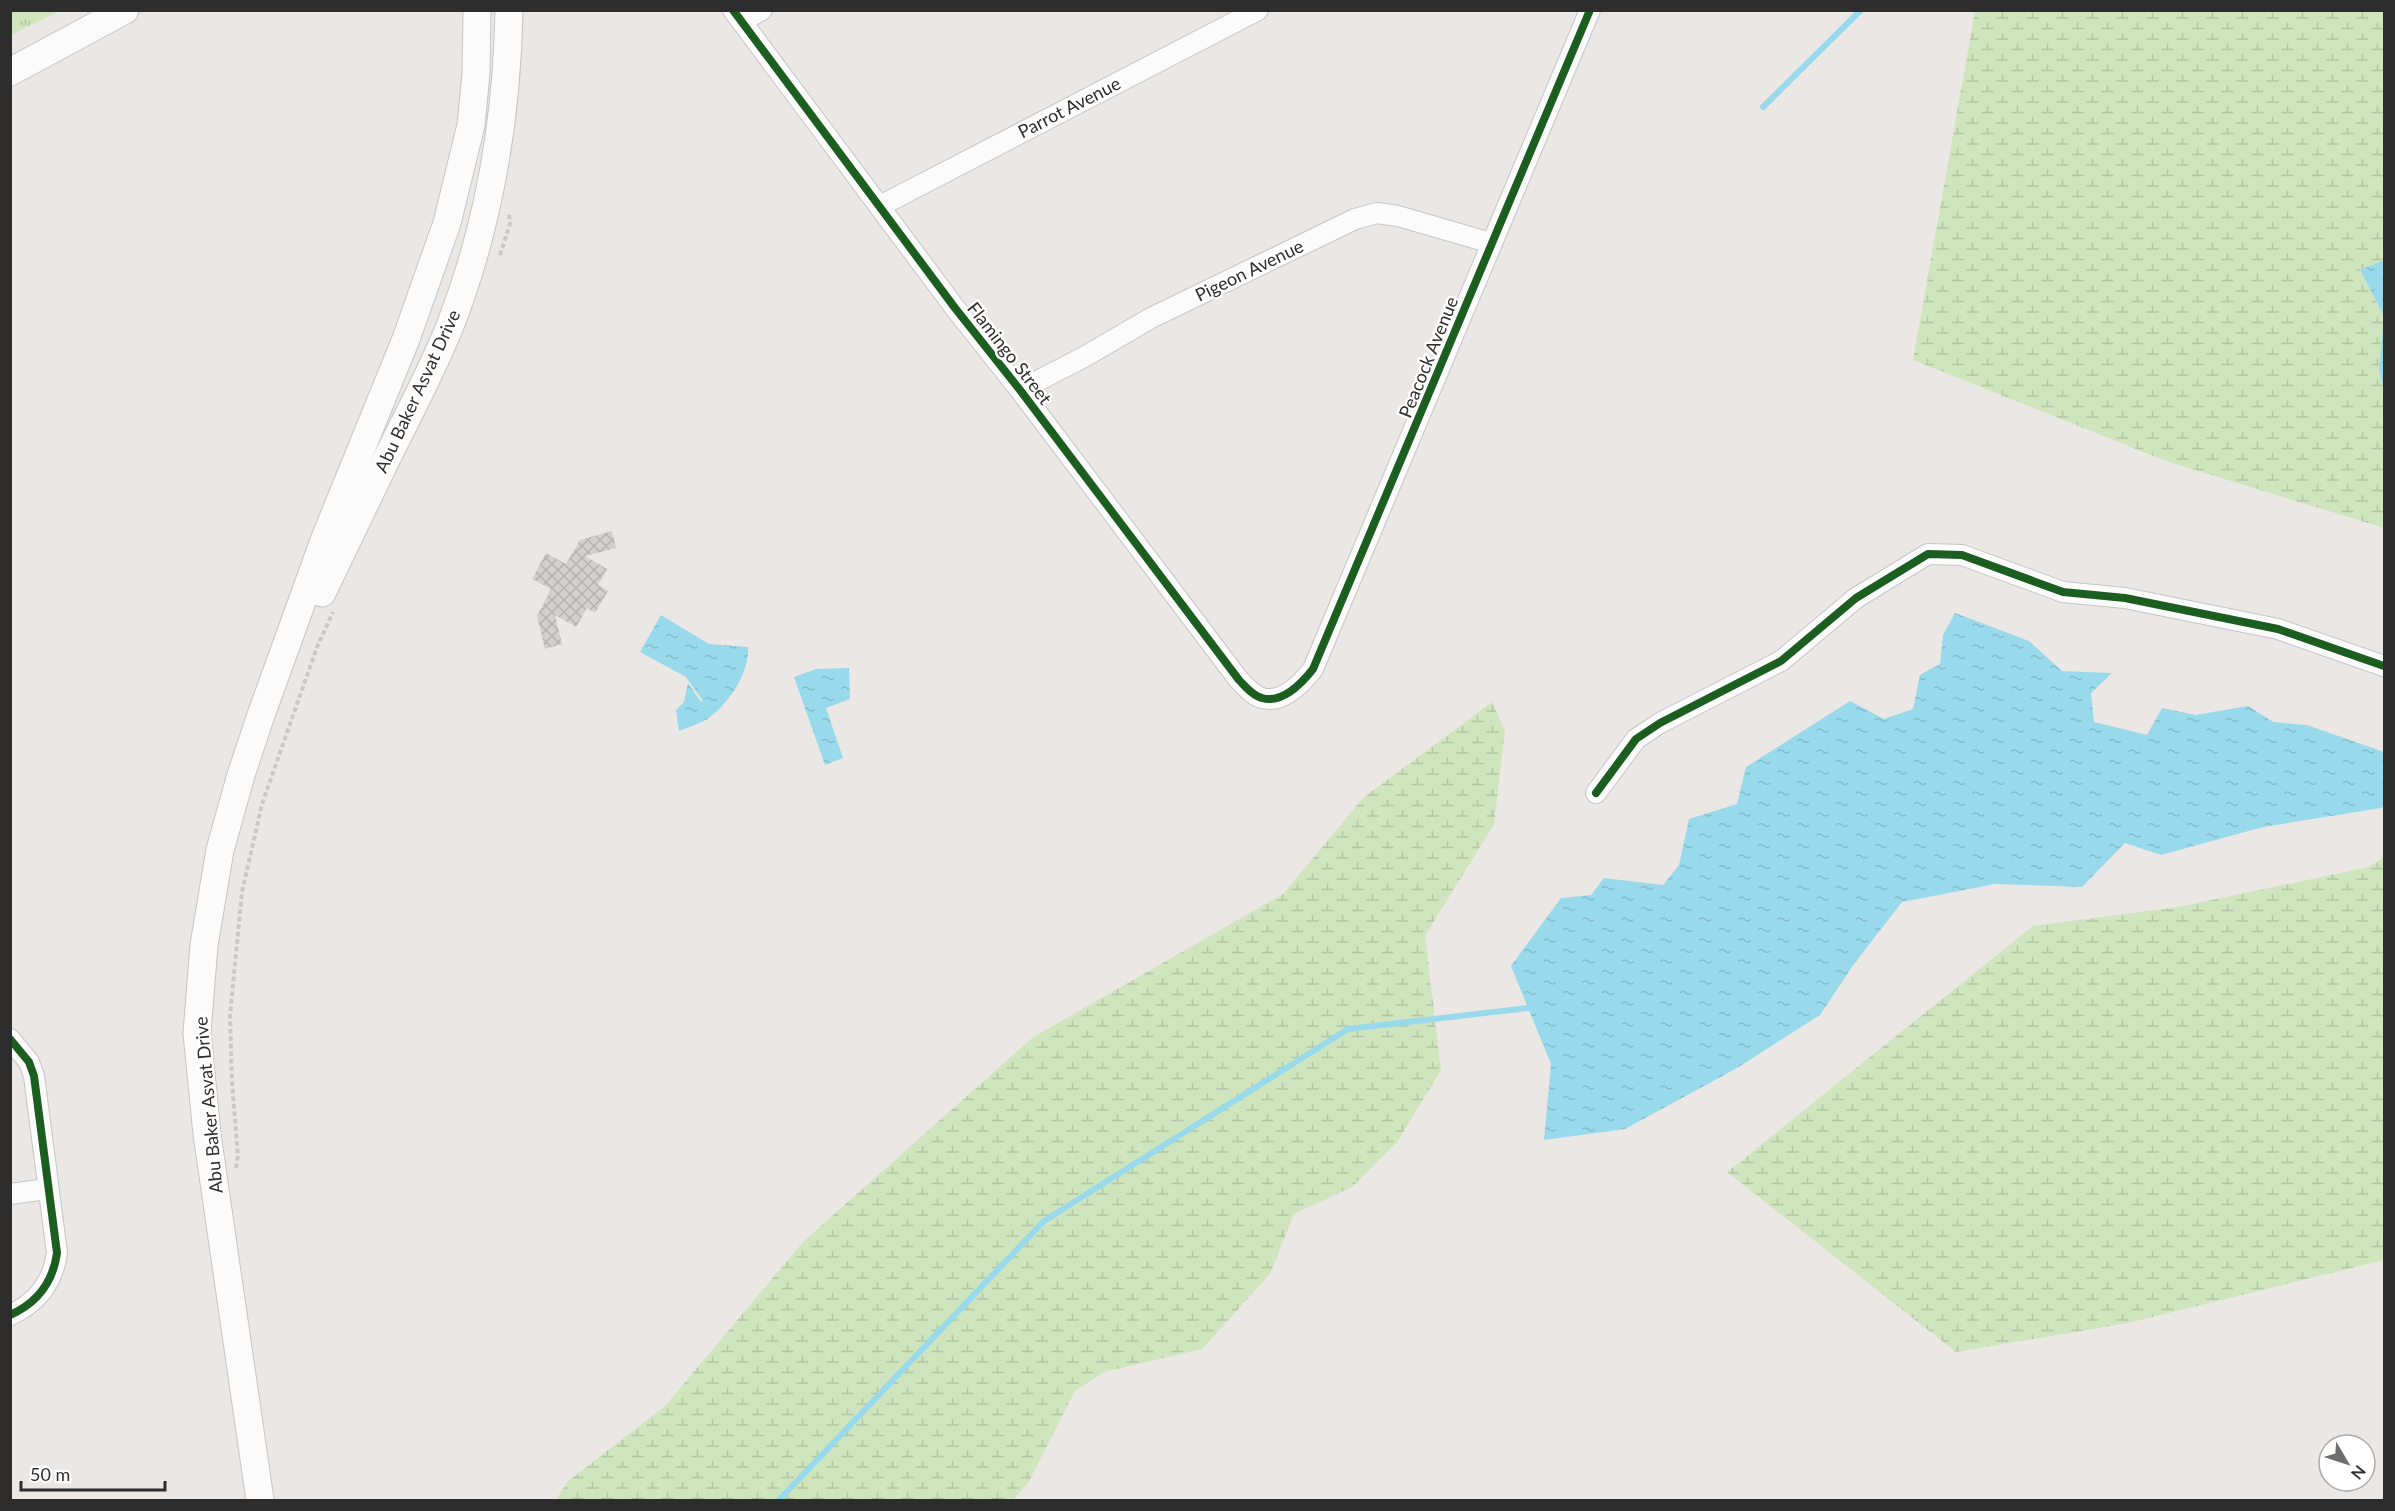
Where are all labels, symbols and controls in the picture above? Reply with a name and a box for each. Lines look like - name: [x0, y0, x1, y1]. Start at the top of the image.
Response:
- street label: Parrot Avenue: [1014, 72, 1124, 142]
- street label: Pigeon Avenue: [1191, 234, 1307, 306]
- street label: Peacock Avenue: [1394, 293, 1462, 421]
- street label: Flamingo Street: [963, 297, 1057, 409]
- street label: Abu Baker Asvat Drive: [370, 306, 464, 476]
- street label: Abu Baker Asvat Drive: [189, 1016, 227, 1194]
- north arrow: [2317, 1433, 2377, 1493]
- scale bar: [21, 1454, 165, 1492]
- text: N: [2348, 1462, 2370, 1484]
- text: 50 m: [30, 1463, 70, 1485]

